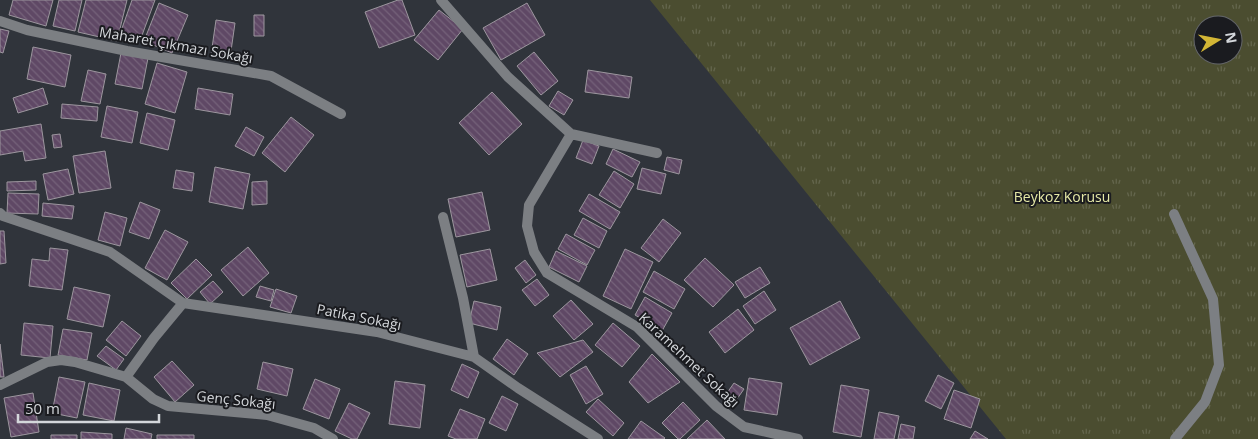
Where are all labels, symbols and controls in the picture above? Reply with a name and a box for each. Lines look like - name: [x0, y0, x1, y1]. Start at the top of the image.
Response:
- north arrow: [1193, 15, 1243, 65]
- street label: Maharet Çıkmazı Sokağı: [98, 22, 254, 67]
- text: N: [1221, 30, 1242, 45]
- park label: Beykoz Korusu: [1014, 187, 1110, 206]
- street label: Patika Sokağı: [315, 299, 403, 334]
- street label: Karamehmet Sokağı: [635, 308, 744, 411]
- street label: Genç Sokağı: [196, 386, 276, 413]
- scale bar: [18, 392, 159, 424]
- text: 50 m: [25, 398, 60, 418]

